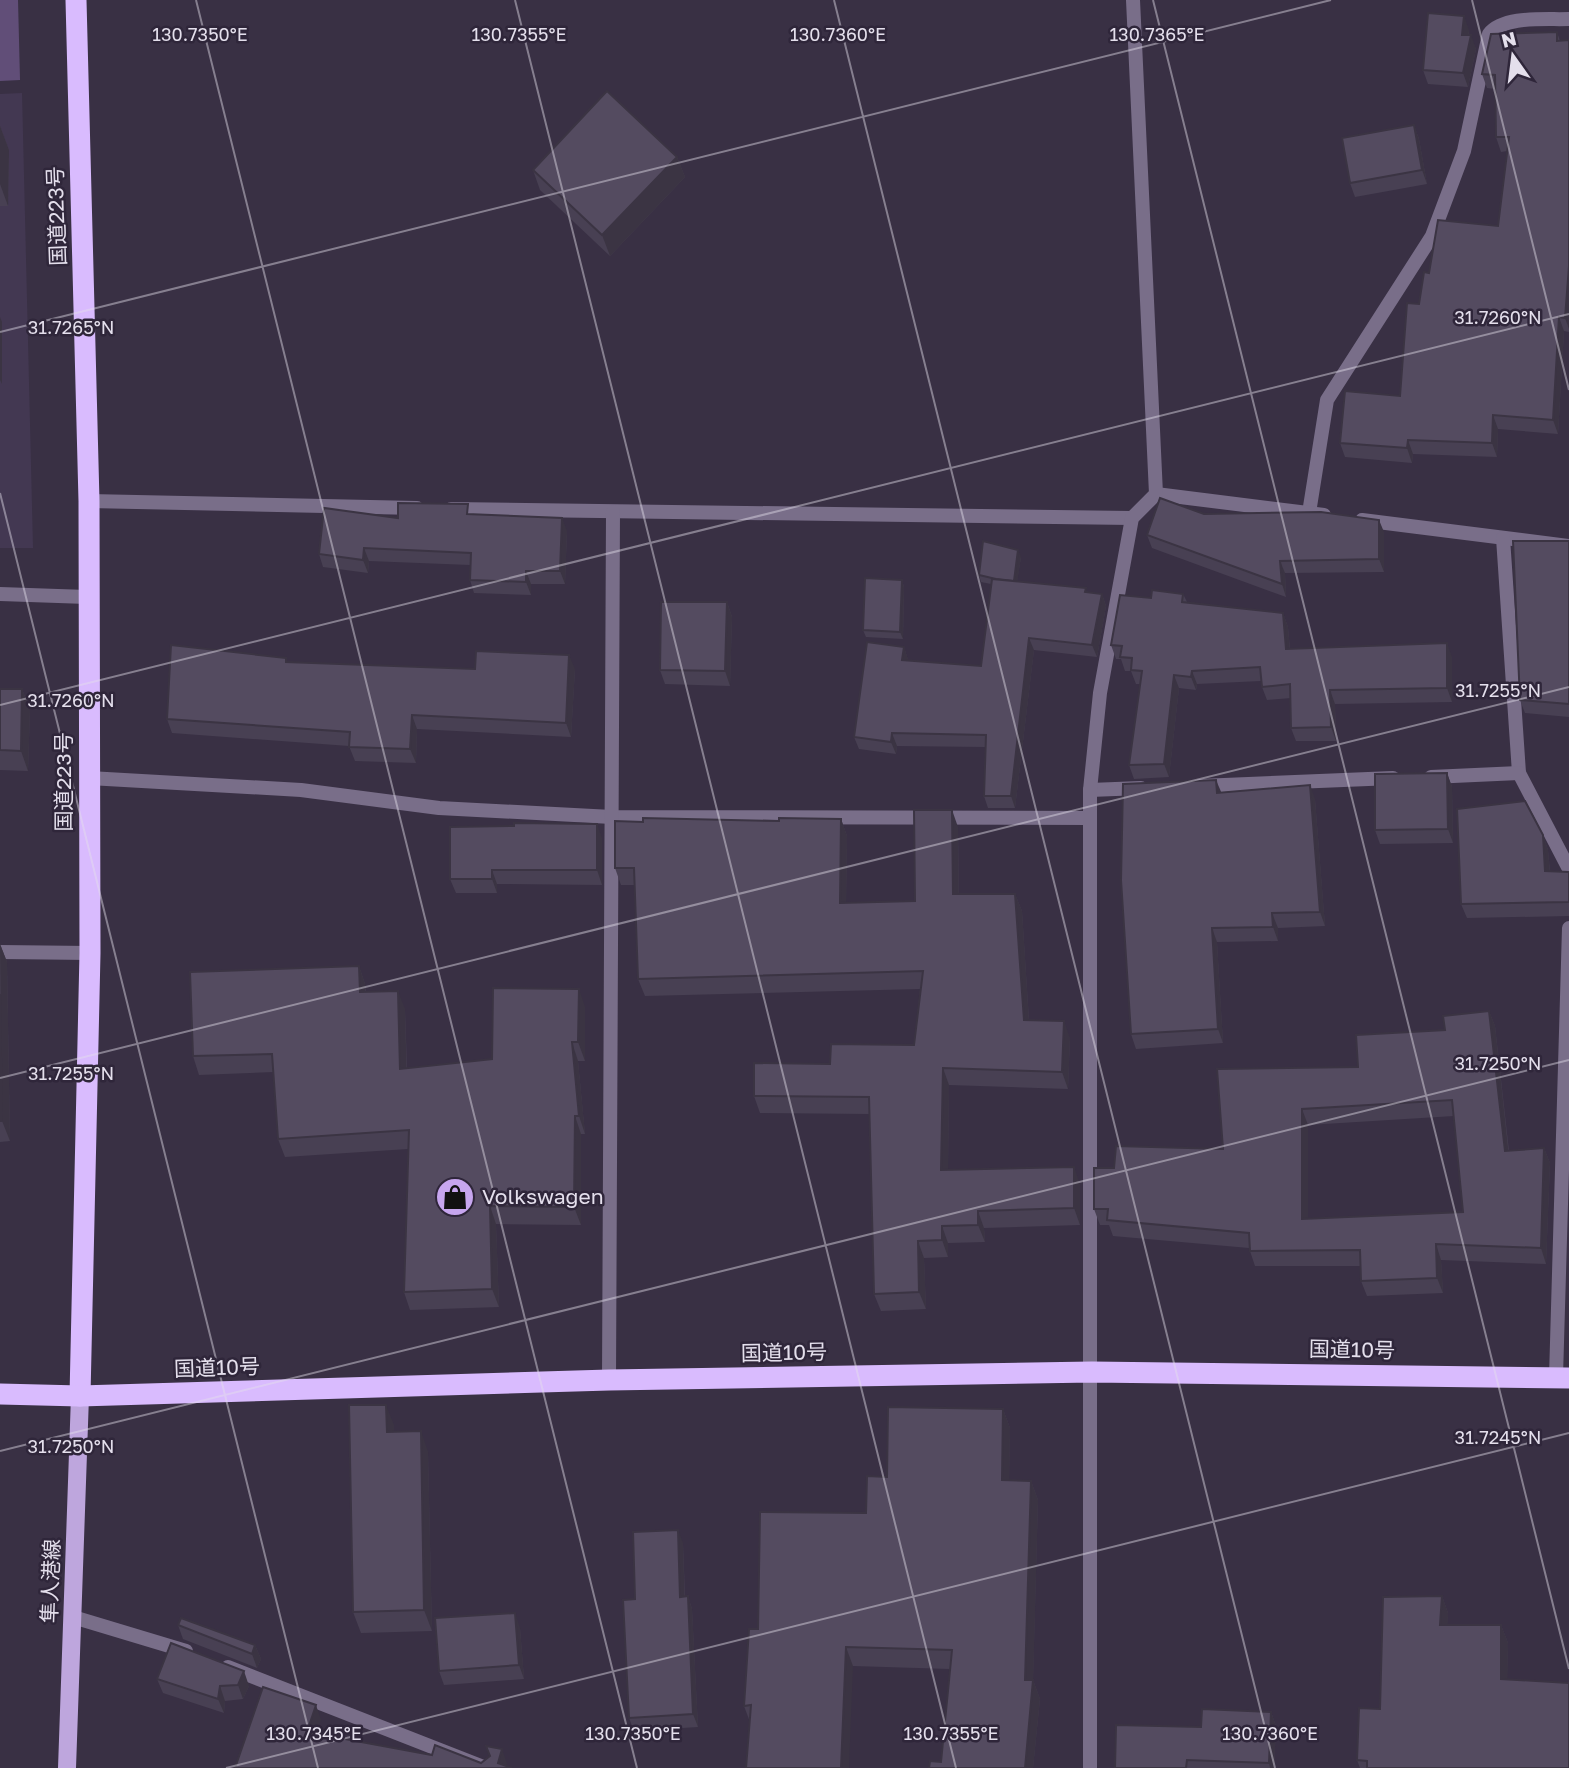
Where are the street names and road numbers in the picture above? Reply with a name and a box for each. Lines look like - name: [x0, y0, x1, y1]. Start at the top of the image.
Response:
- street label: 国道223号: [41, 166, 71, 266]
- street label: 国道223号: [50, 732, 76, 832]
- street label: 国道10号: [1309, 1335, 1395, 1363]
- street label: 国道10号: [741, 1338, 827, 1366]
- street label: 国道10号: [173, 1353, 261, 1381]
- street label: 隼人港線: [36, 1539, 64, 1623]

